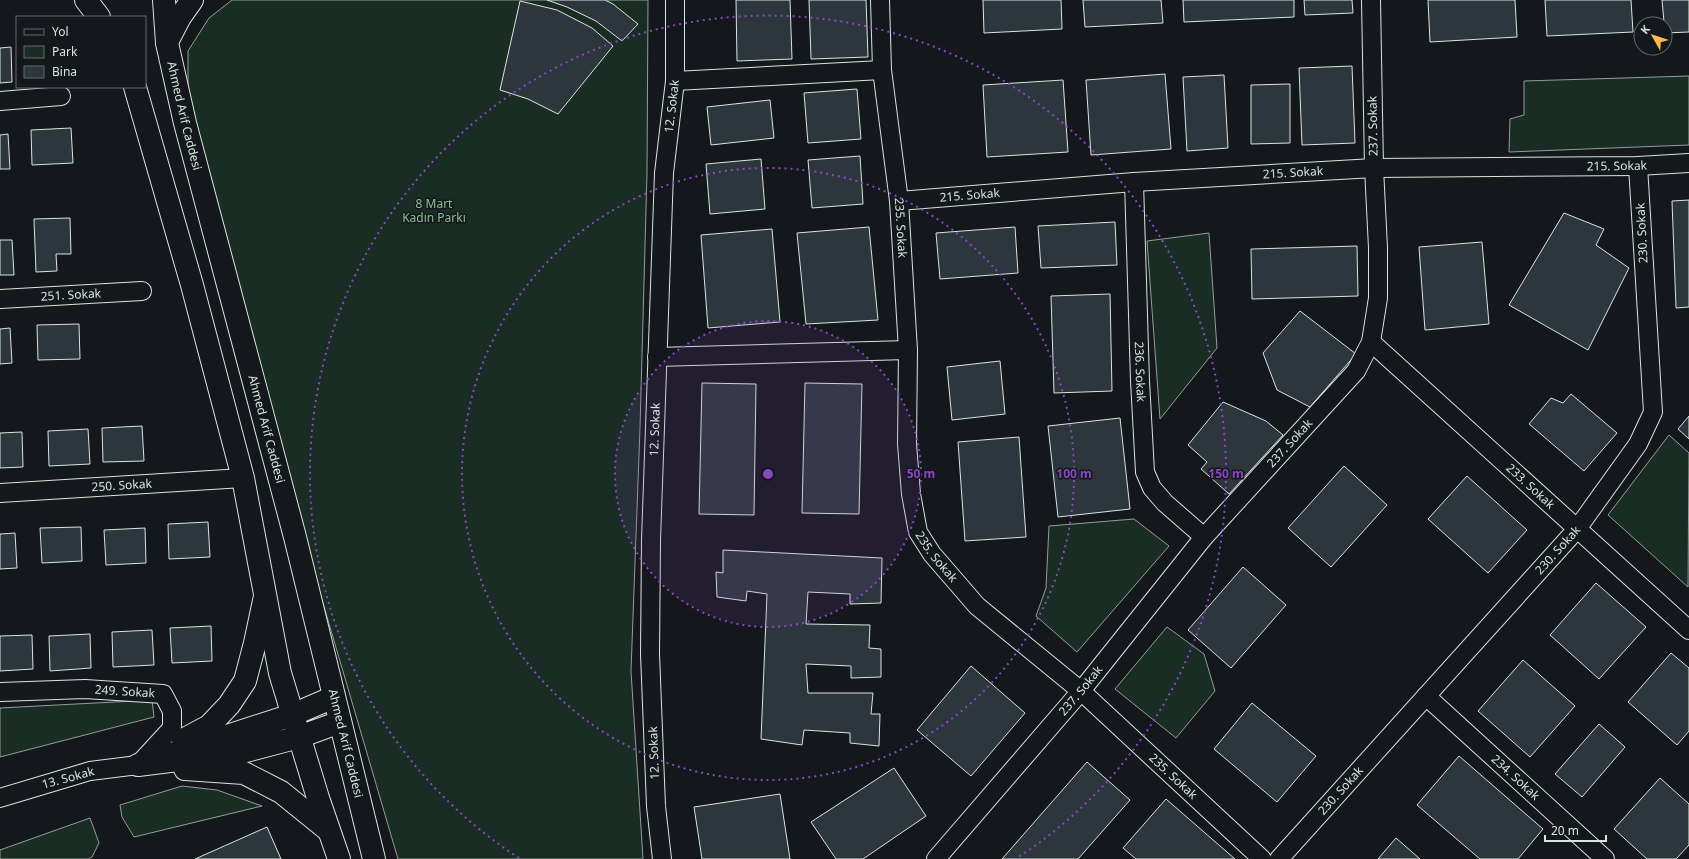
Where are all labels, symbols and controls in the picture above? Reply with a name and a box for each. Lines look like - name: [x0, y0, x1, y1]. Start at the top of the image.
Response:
- legend: [16, 16, 146, 88]
- north arrow: [1633, 16, 1673, 56]
- text: K: [1637, 21, 1653, 37]
- text: Yol: [52, 23, 69, 40]
- text: Park: [52, 43, 78, 60]
- street label: Ahmed Arif Caddesi: [163, 60, 206, 172]
- text: Bina: [52, 63, 77, 80]
- street label: 12. Sokak: [660, 78, 683, 134]
- street label: 237. Sokak: [1363, 95, 1382, 156]
- street label: 215. Sokak: [1587, 156, 1648, 174]
- street label: 215. Sokak: [1262, 162, 1324, 182]
- street label: 215. Sokak: [939, 184, 1001, 206]
- park label: 8 Mart Kadın Parkı: [402, 195, 466, 226]
- street label: 235. Sokak: [891, 197, 911, 259]
- street label: 230. Sokak: [1631, 202, 1652, 264]
- street label: 251. Sokak: [40, 284, 102, 305]
- street label: 236. Sokak: [1131, 341, 1150, 403]
- street label: Ahmed Arif Caddesi: [244, 373, 289, 485]
- street label: 12. Sokak: [645, 402, 664, 457]
- street label: 237. Sokak: [1263, 415, 1316, 471]
- street label: 233. Sokak: [1503, 459, 1559, 513]
- text: 50 m: [907, 465, 935, 482]
- text: 100 m: [1056, 465, 1092, 482]
- text: 150 m: [1208, 465, 1244, 482]
- centre of rings: [761, 467, 775, 481]
- street label: 250. Sokak: [91, 475, 153, 495]
- street label: 230. Sokak: [1531, 521, 1584, 578]
- street label: 235. Sokak: [912, 528, 962, 586]
- street label: 237. Sokak: [1055, 661, 1107, 719]
- street label: 249. Sokak: [94, 681, 156, 702]
- street label: Ahmed Arif Caddesi: [325, 687, 368, 799]
- street label: 12. Sokak: [644, 725, 663, 780]
- street label: 235. Sokak: [1146, 749, 1202, 803]
- street label: 234. Sokak: [1488, 750, 1544, 804]
- street label: 13. Sokak: [40, 762, 96, 793]
- street label: 230. Sokak: [1314, 762, 1367, 818]
- scale bar: [1545, 817, 1606, 843]
- text: 20 m: [1551, 822, 1579, 839]

